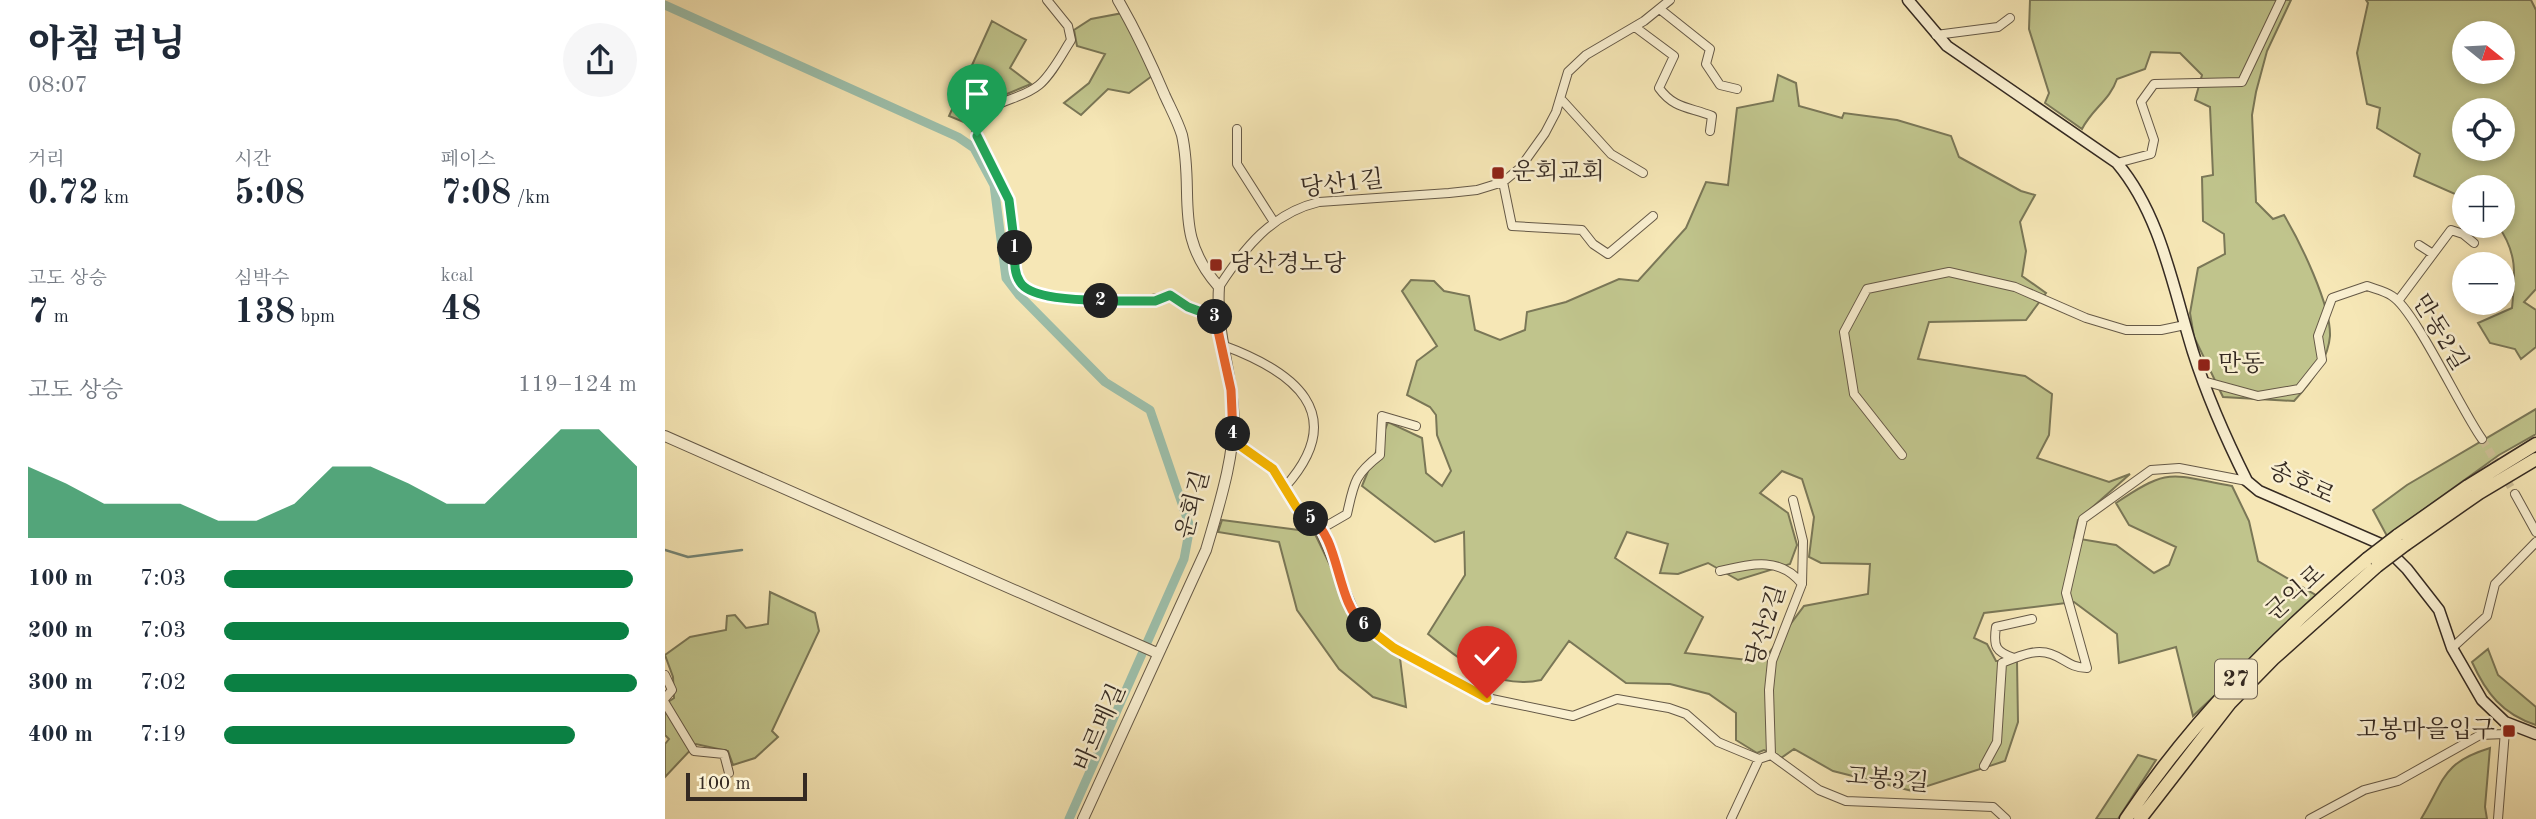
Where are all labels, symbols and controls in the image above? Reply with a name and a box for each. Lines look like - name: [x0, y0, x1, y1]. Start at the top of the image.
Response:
- north arrow: [2452, 21, 2515, 84]
- map controls: [2452, 21, 2515, 315]
- button: share: [563, 23, 637, 97]
- text: 아침 러닝: [28, 27, 185, 65]
- pin: [947, 64, 1007, 136]
- text: 08:07: [28, 74, 88, 97]
- icon: arrive: [958, 75, 996, 113]
- button: locate: [2452, 98, 2515, 161]
- text: 거리: [28, 151, 65, 170]
- text: 시간: [234, 151, 271, 170]
- text: 페이스: [441, 151, 496, 170]
- place label: 운회교회: [1512, 159, 1605, 185]
- marker: 운회교회: [1490, 165, 1506, 181]
- street label: 당산1길: [1299, 166, 1385, 202]
- button: +: [2452, 175, 2515, 238]
- text: 0.72: [28, 176, 99, 211]
- text: 5:08: [234, 176, 305, 211]
- text: 7:08: [441, 176, 511, 211]
- text: km: [99, 189, 129, 208]
- text: /km: [511, 189, 550, 208]
- pin: 1: [997, 230, 1033, 266]
- text: 1: [1009, 238, 1020, 257]
- place label: 당산경노당: [1230, 251, 1347, 277]
- button: −: [2452, 252, 2515, 315]
- marker: 당산경노당: [1208, 257, 1224, 273]
- text: kcal: [441, 267, 473, 286]
- text: 고도 상승: [28, 270, 107, 289]
- text: 심박수: [234, 270, 289, 289]
- pin: 2: [1083, 284, 1118, 318]
- street label: 만동2길: [2407, 290, 2472, 375]
- text: 2: [1095, 291, 1106, 310]
- text: 48: [441, 292, 481, 327]
- text: 7: [28, 295, 48, 330]
- text: 138: [234, 295, 295, 330]
- pin: 3: [1197, 300, 1233, 334]
- text: 3: [1209, 307, 1220, 326]
- text: m: [48, 308, 69, 327]
- text: bpm: [295, 308, 335, 327]
- place label: 만동: [2218, 351, 2264, 377]
- marker: 만동: [2196, 357, 2212, 373]
- text: 119–124 m: [518, 373, 637, 396]
- text: 고도 상승: [28, 379, 123, 402]
- pin: 4: [1215, 416, 1251, 452]
- text: 4: [1227, 424, 1238, 443]
- street label: 송호로: [2264, 456, 2339, 510]
- street label: 운회길: [1171, 468, 1215, 542]
- pin: 5: [1293, 502, 1329, 536]
- text: 5: [1305, 509, 1316, 528]
- street label: 군익로: [2261, 560, 2330, 626]
- text: 100 m: [28, 567, 93, 590]
- text: 7:03: [140, 567, 186, 590]
- street label: 당산2길: [1741, 582, 1791, 669]
- pin: 6: [1347, 608, 1381, 642]
- text: 6: [1358, 615, 1369, 634]
- text: 200 m: [28, 619, 93, 642]
- text: 7:03: [140, 619, 186, 642]
- pin: [1457, 626, 1517, 698]
- icon: check: [1468, 637, 1506, 675]
- road number: 27: [2215, 660, 2257, 698]
- text: 300 m: [28, 671, 93, 694]
- text: 7:02: [140, 671, 186, 694]
- street label: 바르메길: [1069, 680, 1131, 775]
- place label: 고봉마을입구: [2356, 716, 2495, 743]
- text: 400 m: [28, 723, 93, 746]
- text: 7:19: [140, 723, 186, 746]
- marker: 고봉마을입구: [2501, 723, 2517, 739]
- street label: 고봉3길: [1844, 762, 1930, 797]
- scale bar: [686, 770, 807, 802]
- text: 100 m: [697, 775, 750, 794]

